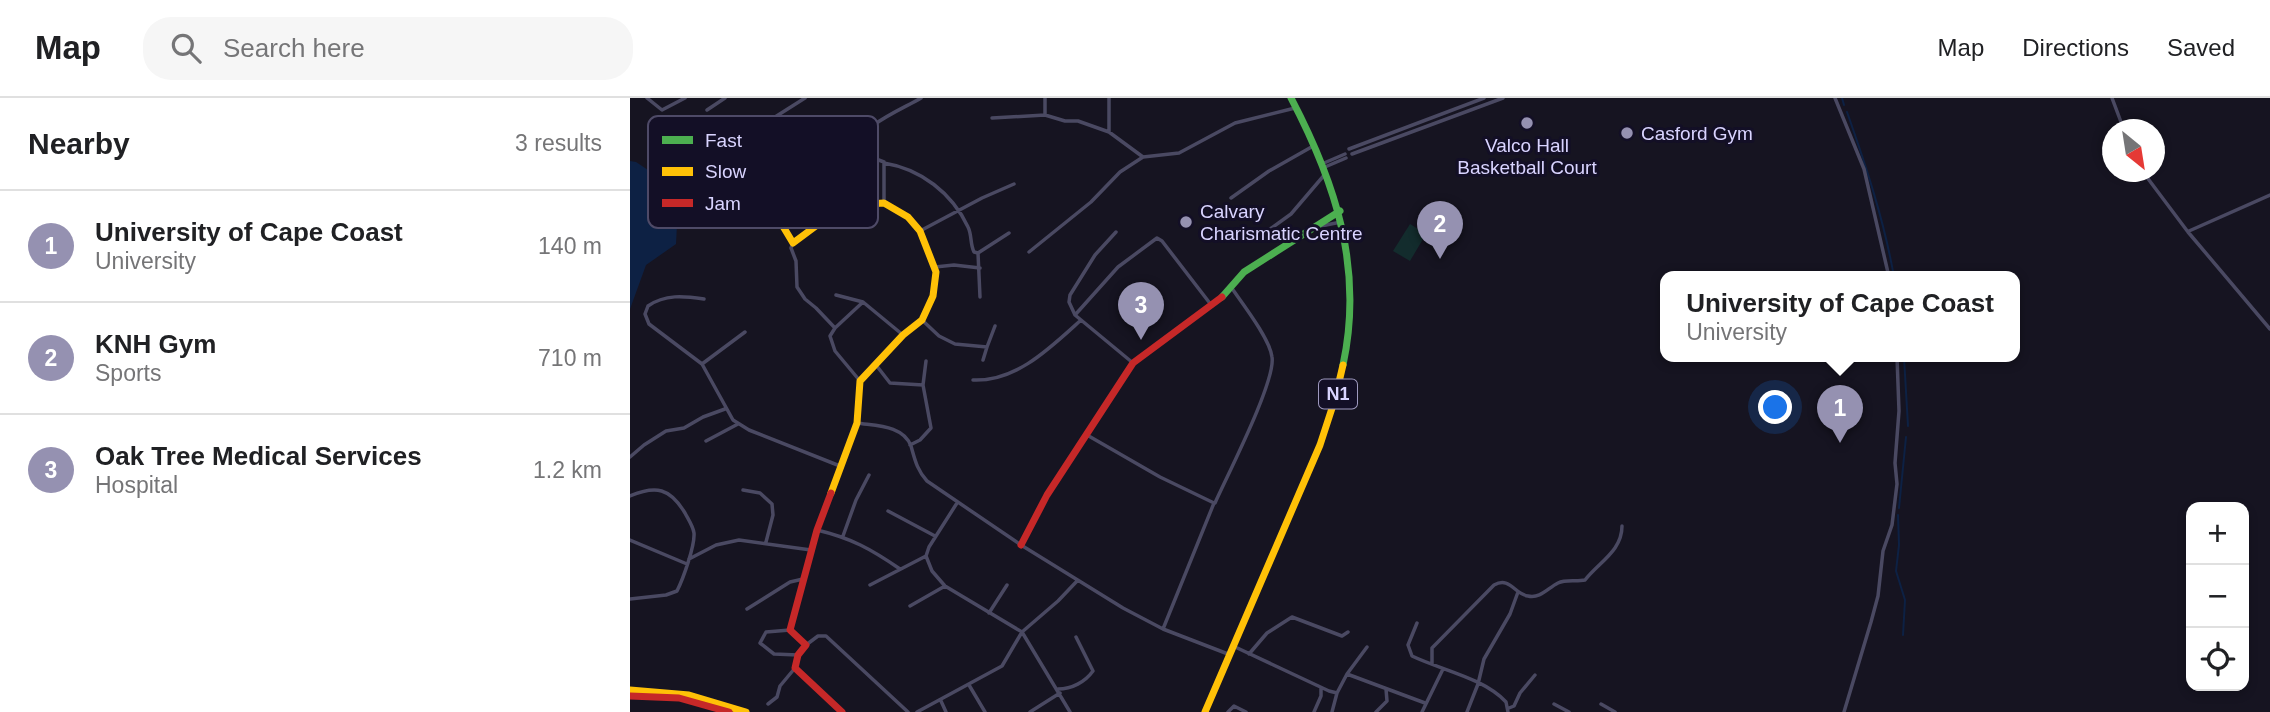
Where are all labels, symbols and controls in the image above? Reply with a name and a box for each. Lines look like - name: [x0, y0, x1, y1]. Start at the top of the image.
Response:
- search box: [143, 17, 633, 80]
- text: Map: [35, 29, 101, 66]
- icon: search: [167, 29, 205, 67]
- text: Search here: [223, 33, 365, 63]
- text: Map: [1938, 34, 1984, 61]
- text: Directions: [2022, 34, 2129, 61]
- text: Saved: [2167, 34, 2235, 61]
- marker: Valco Hall Basketball Court: [1519, 115, 1535, 131]
- legend: [648, 116, 878, 228]
- north arrow: [2102, 119, 2165, 182]
- place label: Casford Gym: [1641, 123, 1753, 144]
- marker: Casford Gym: [1619, 125, 1635, 141]
- text: Nearby: [28, 127, 130, 160]
- text: 3 results: [515, 130, 602, 156]
- text: Fast: [705, 130, 743, 151]
- place label: Valco Hall Basketball Court: [1457, 135, 1597, 178]
- text: Slow: [705, 161, 746, 182]
- text: Jam: [705, 193, 741, 214]
- place label: Calvary Charismatic Centre: [1200, 201, 1363, 244]
- pin: 2: [1417, 201, 1463, 259]
- marker: Calvary Charismatic Centre: [1178, 214, 1194, 230]
- text: University of Cape Coast: [95, 217, 403, 247]
- text: 1: [45, 233, 57, 259]
- text: 140 m: [538, 233, 602, 259]
- text: University: [95, 248, 196, 274]
- popup: [1660, 271, 2020, 362]
- pin: 3: [1118, 282, 1164, 340]
- text: University of Cape Coast: [1686, 288, 1994, 318]
- text: University: [1686, 319, 1787, 345]
- text: KNH Gym: [95, 329, 216, 359]
- text: 2: [45, 345, 57, 371]
- text: 710 m: [538, 345, 602, 371]
- text: Sports: [95, 360, 161, 386]
- road number: N1: [1319, 380, 1357, 408]
- pin: 1: [1817, 385, 1863, 443]
- your location: [1758, 390, 1792, 424]
- text: Oak Tree Medical Services: [95, 441, 422, 471]
- text: 3: [45, 457, 57, 483]
- text: 1.2 km: [533, 457, 602, 483]
- text: Hospital: [95, 472, 178, 498]
- map controls: [2186, 502, 2249, 691]
- button: +: [2186, 502, 2249, 565]
- button: −: [2186, 565, 2249, 628]
- button: locate: [2186, 628, 2249, 691]

